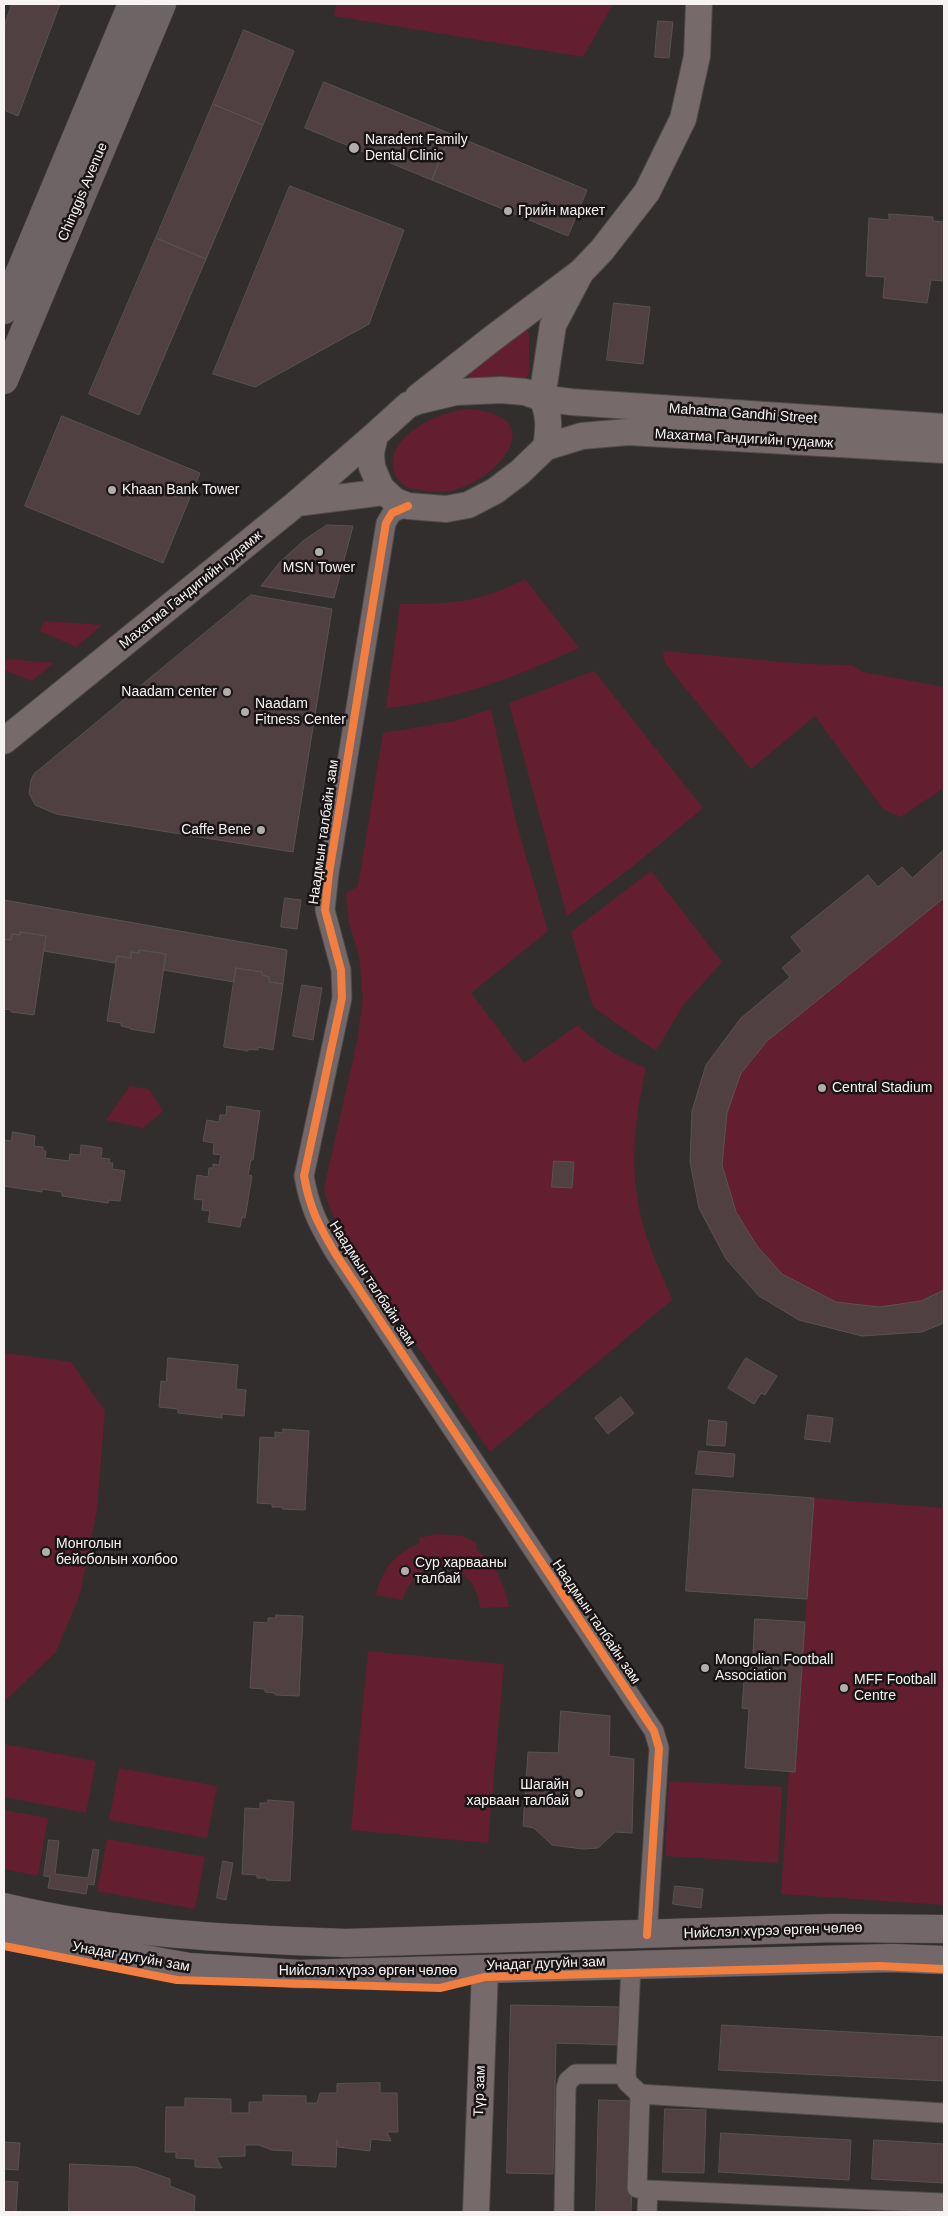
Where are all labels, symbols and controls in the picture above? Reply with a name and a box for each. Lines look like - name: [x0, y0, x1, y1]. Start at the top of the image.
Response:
- place label: Naradent Family Dental Clinic: [365, 132, 468, 164]
- street label: Chinggis Avenue: [55, 140, 111, 244]
- marker: Naradent Family Dental Clinic: [347, 141, 361, 155]
- place label: Грийн маркет: [518, 203, 605, 219]
- marker: Грийн маркет: [502, 205, 514, 217]
- street label: Mahatma Gandhi Street: [668, 400, 818, 428]
- street label: Махатма Гандигийн гудамж: [654, 426, 834, 452]
- place label: Khaan Bank Tower: [122, 482, 240, 498]
- marker: Khaan Bank Tower: [106, 484, 118, 496]
- street label: Махатма Гандигийн гудамж: [116, 527, 266, 653]
- marker: MSN Tower: [313, 546, 325, 558]
- place label: MSN Tower: [283, 560, 355, 576]
- place label: Naadam center: [121, 684, 217, 700]
- marker: Naadam center: [221, 686, 233, 698]
- place label: Naadam Fitness Center: [255, 696, 346, 729]
- marker: Naadam Fitness Center: [239, 706, 251, 718]
- street label: Наадмын талбайн зам: [306, 758, 342, 906]
- place label: Caffe Bene: [181, 822, 251, 838]
- marker: Caffe Bene: [255, 824, 267, 836]
- place label: Central Stadium: [832, 1080, 932, 1096]
- marker: Central Stadium: [816, 1082, 828, 1094]
- street label: Наадмын талбайн зам: [325, 1218, 419, 1350]
- place label: Монголын бейсболын холбоо: [56, 1536, 178, 1568]
- marker: Монголын бейсболын холбоо: [40, 1546, 52, 1558]
- place label: Сур харвааны талбай: [415, 1555, 507, 1588]
- street label: Наадмын талбайн зам: [548, 1557, 644, 1687]
- marker: Сур харвааны талбай: [399, 1565, 411, 1577]
- place label: Mongolian Football Association: [715, 1652, 833, 1684]
- marker: Mongolian Football Association: [699, 1662, 711, 1674]
- place label: MFF Football Centre: [854, 1672, 936, 1704]
- marker: MFF Football Centre: [838, 1682, 850, 1694]
- place label: Шагайн харваан талбай: [467, 1777, 569, 1810]
- marker: Шагайн харваан талбай: [573, 1787, 585, 1799]
- street label: Нийслэл хүрээ өргөн чөлөө: [683, 1919, 863, 1943]
- street label: Унадаг дугуйн зам: [71, 1938, 191, 1976]
- street label: Унадаг дугуйн зам: [486, 1954, 606, 1974]
- street label: Нийслэл хүрээ өргөн чөлөө: [279, 1963, 457, 1979]
- street label: Түр зам: [471, 2065, 489, 2117]

